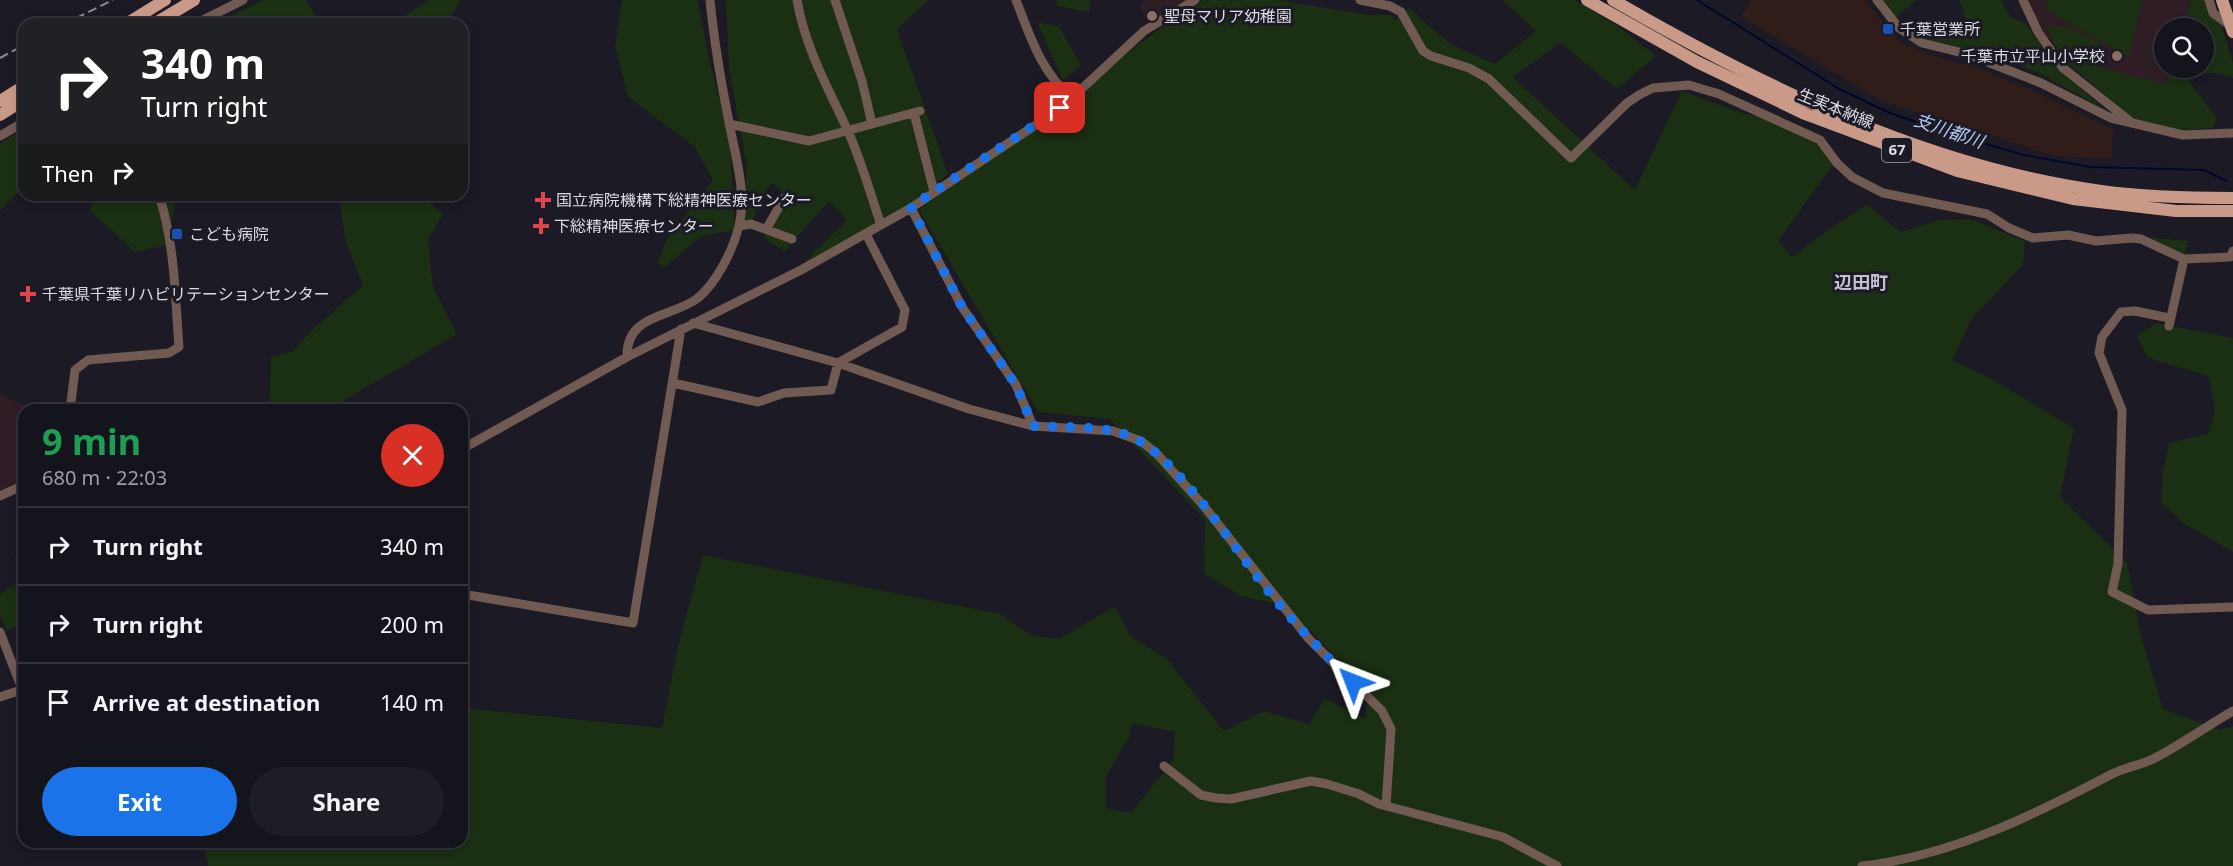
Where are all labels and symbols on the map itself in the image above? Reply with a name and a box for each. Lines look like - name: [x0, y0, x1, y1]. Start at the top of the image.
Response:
- place label: 聖母マリア幼稚園: [1164, 5, 1292, 27]
- marker: 聖母マリア幼稚園: [1145, 9, 1159, 23]
- place label: 千葉営業所: [1900, 18, 1980, 40]
- marker: 千葉営業所: [1881, 22, 1895, 36]
- place label: 千葉市立平山小学校: [1961, 45, 2105, 67]
- marker: 千葉市立平山小学校: [2110, 49, 2124, 63]
- pin: [1034, 82, 1085, 133]
- street label: 生実本納線: [1795, 83, 1877, 133]
- water label: 支川都川: [1911, 107, 1989, 154]
- road number: 67: [1882, 138, 1912, 162]
- place label: 国立病院機構下総精神医療センター: [556, 189, 812, 211]
- marker: 国立病院機構下総精神医療センター: [534, 191, 552, 209]
- place label: 下総精神医療センター: [554, 215, 714, 237]
- marker: 下総精神医療センター: [532, 217, 550, 235]
- place label: こども病院: [189, 223, 269, 245]
- marker: こども病院: [170, 227, 184, 241]
- district label: 辺田町: [1834, 270, 1888, 294]
- place label: 千葉県千葉リハビリテーションセンター: [42, 283, 330, 305]
- marker: 千葉県千葉リハビリテーションセンター: [19, 285, 37, 303]
- position arrow: [1321, 650, 1385, 714]

